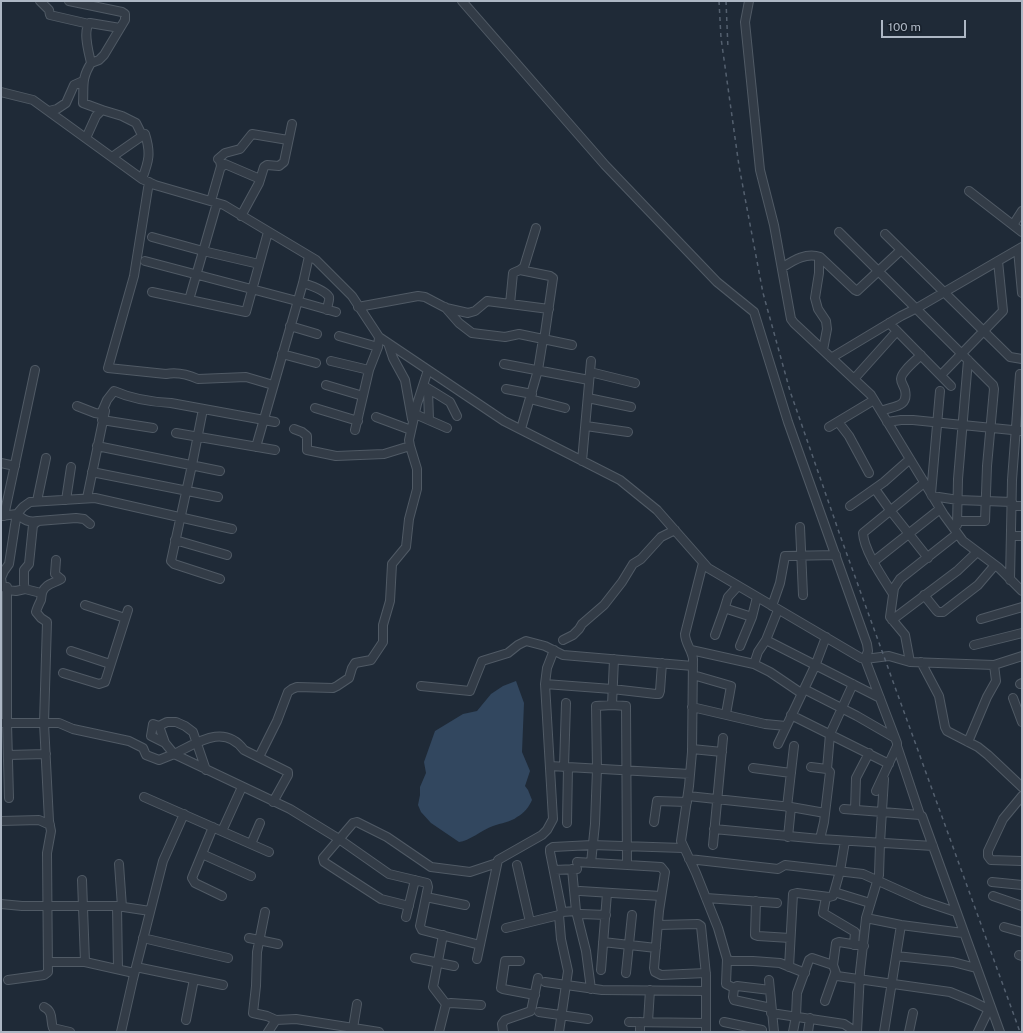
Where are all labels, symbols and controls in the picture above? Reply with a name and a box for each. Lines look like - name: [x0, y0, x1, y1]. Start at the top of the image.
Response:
- scale bar: [883, 12, 968, 38]
- text: 100 m: [888, 20, 921, 34]

